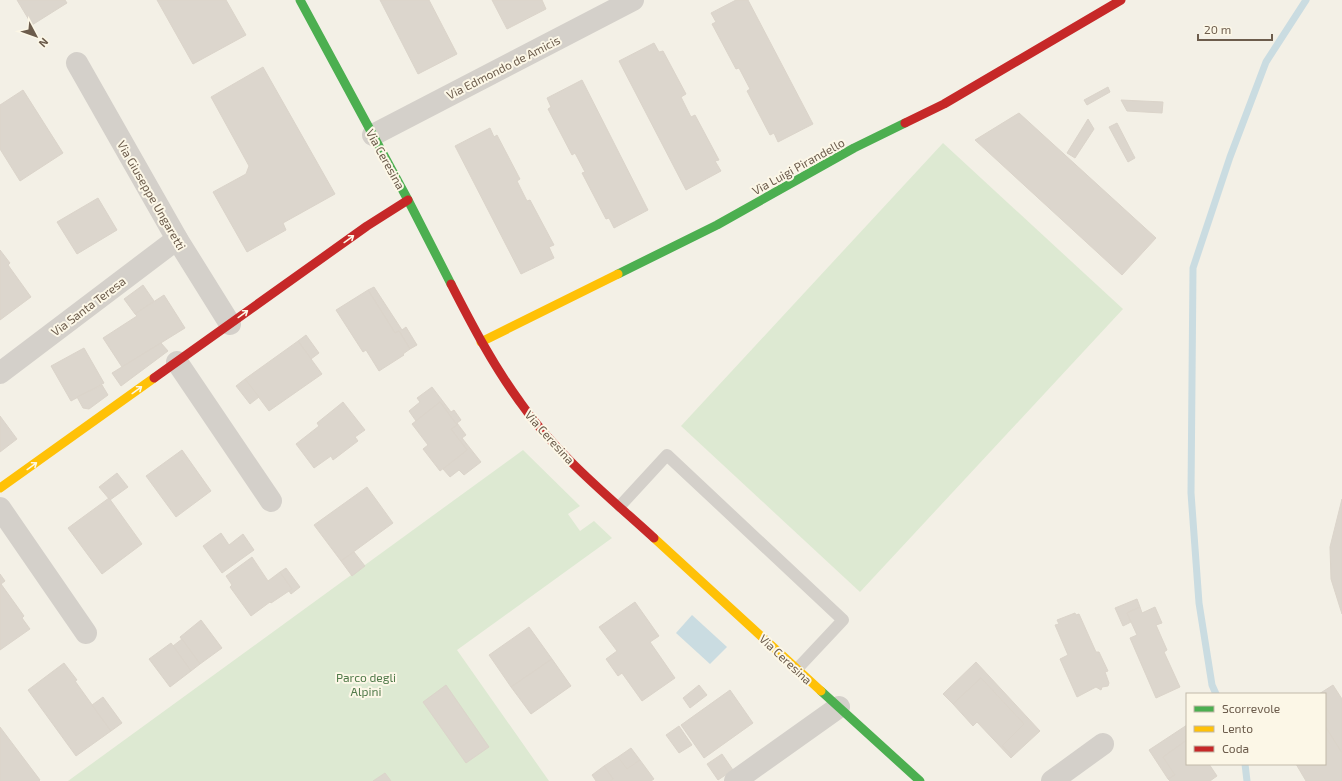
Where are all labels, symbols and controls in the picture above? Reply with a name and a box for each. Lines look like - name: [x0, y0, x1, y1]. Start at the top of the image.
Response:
- north arrow: [16, 16, 56, 56]
- scale bar: [1198, 16, 1272, 42]
- text: 20 m: [1204, 22, 1231, 36]
- street label: Via Edmondo de Amicis: [444, 32, 562, 102]
- text: N: [36, 36, 51, 50]
- street label: Via Ceresina: [364, 126, 408, 192]
- street label: Via Luigi Pirandello: [749, 135, 847, 197]
- street label: Via Giuseppe Ungaretti: [115, 138, 189, 252]
- one-way arrow: [343, 234, 354, 243]
- street label: Via Santa Teresa: [48, 274, 128, 338]
- one-way arrow: [238, 310, 249, 319]
- one-way arrow: [132, 386, 143, 394]
- street label: Via Ceresina: [523, 408, 577, 466]
- one-way arrow: [26, 462, 37, 470]
- street label: Via Ceresina: [757, 631, 815, 687]
- park label: Parco degli Alpini: [336, 670, 396, 698]
- legend: [1186, 693, 1326, 765]
- text: Scorrevole: [1222, 701, 1280, 715]
- text: Lento: [1222, 721, 1253, 735]
- text: Coda: [1222, 741, 1249, 755]

